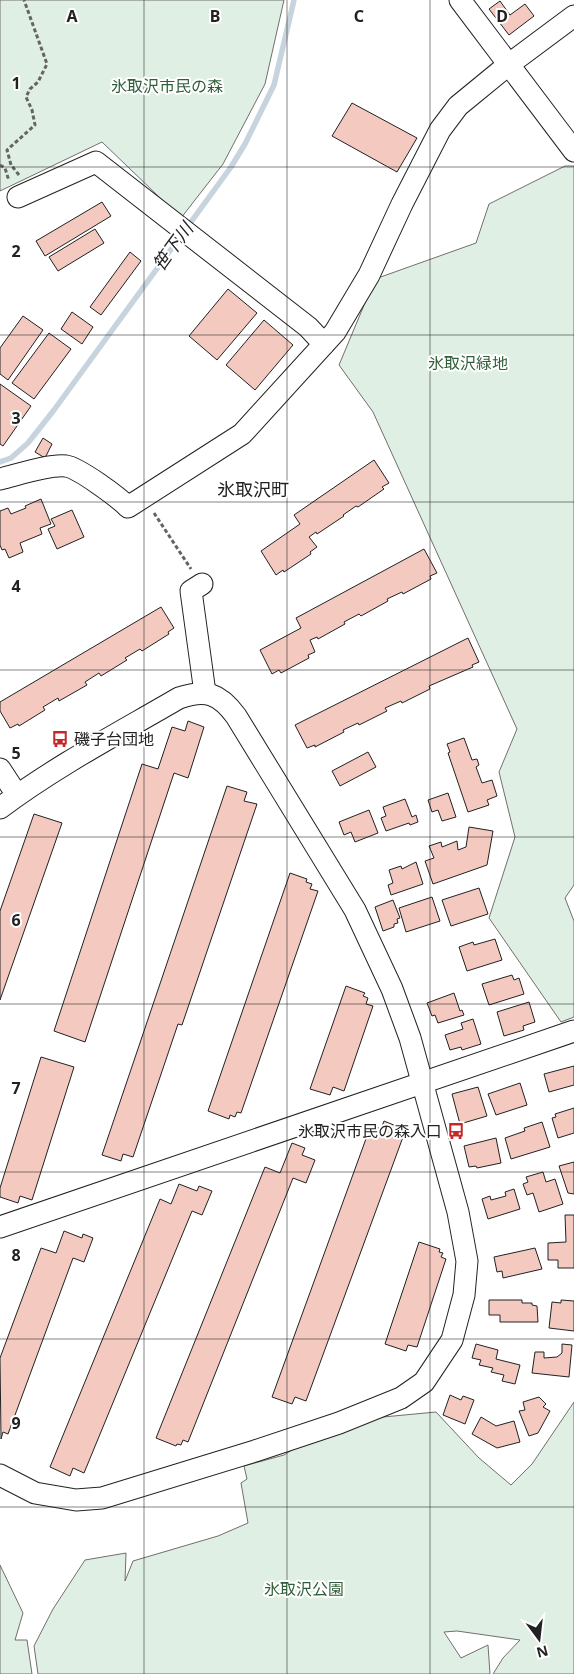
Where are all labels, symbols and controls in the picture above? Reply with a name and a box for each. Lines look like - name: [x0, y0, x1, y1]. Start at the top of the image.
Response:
- text: A: [66, 5, 78, 27]
- text: B: [210, 5, 220, 27]
- text: C: [354, 5, 364, 27]
- text: D: [496, 5, 508, 27]
- text: 1: [11, 72, 21, 94]
- park label: 氷取沢市民の森: [111, 75, 223, 97]
- water label: 笹下川: [147, 216, 199, 275]
- text: 2: [11, 240, 21, 262]
- park label: 氷取沢緑地: [428, 352, 508, 374]
- text: 3: [11, 407, 21, 429]
- district label: 氷取沢町: [217, 477, 289, 501]
- text: 4: [11, 575, 21, 597]
- place label: 磯子台団地: [74, 728, 154, 750]
- bus stop icon: 磯子台団地: [50, 729, 70, 749]
- text: 5: [11, 742, 21, 764]
- text: 6: [11, 909, 21, 931]
- text: 7: [11, 1077, 21, 1099]
- place label: 氷取沢市民の森入口: [298, 1120, 442, 1142]
- bus stop icon: 氷取沢市民の森入口: [446, 1121, 466, 1141]
- text: 8: [11, 1244, 21, 1266]
- text: 9: [11, 1412, 21, 1434]
- park label: 氷取沢公園: [264, 1578, 344, 1600]
- north arrow: [514, 1614, 564, 1664]
- text: N: [535, 1641, 550, 1663]

